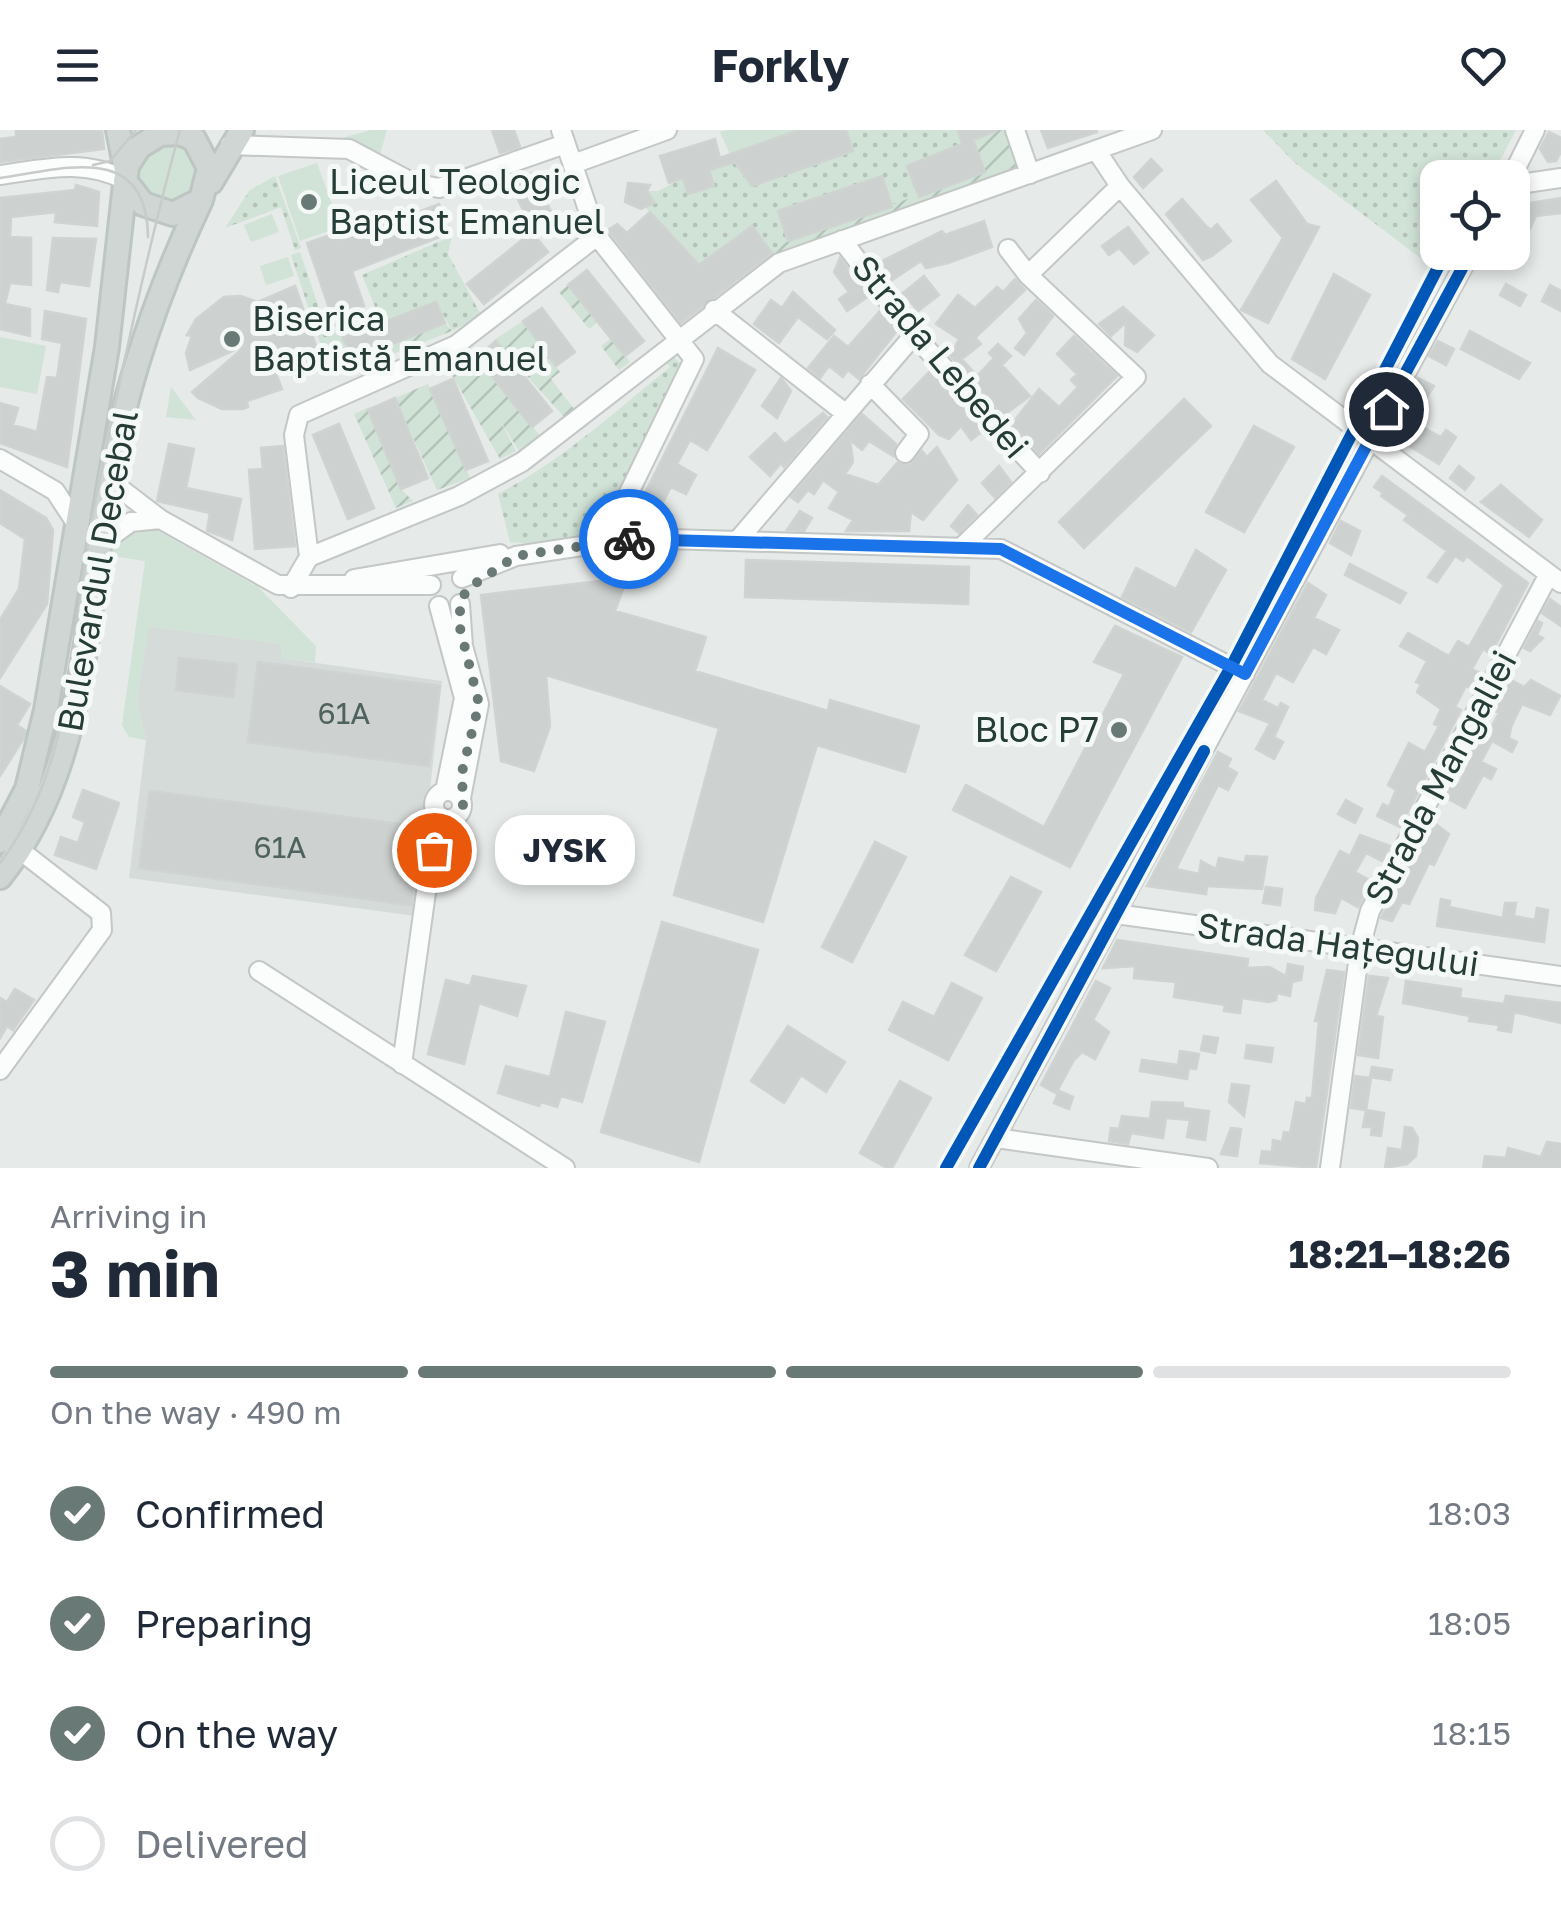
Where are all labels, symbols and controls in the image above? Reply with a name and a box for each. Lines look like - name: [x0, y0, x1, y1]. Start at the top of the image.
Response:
- icon: menu: [50, 38, 105, 93]
- text: Forkly: [711, 38, 850, 92]
- icon: heart: [1456, 38, 1511, 93]
- place label: Liceul Teologic Baptist Emanuel: [329, 160, 605, 242]
- map controls: [1420, 160, 1530, 270]
- button: locate: [1420, 160, 1530, 270]
- marker: Liceul Teologic Baptist Emanuel: [298, 191, 320, 213]
- street label: Strada Lebedei: [844, 246, 1038, 466]
- place label: Biserica Baptistă Emanuel: [252, 297, 548, 379]
- marker: Biserica Baptistă Emanuel: [221, 328, 243, 350]
- pin: [1344, 367, 1429, 452]
- icon: home: [1359, 382, 1414, 437]
- street label: Bulevardul Decebal: [48, 407, 146, 735]
- courier: [579, 489, 679, 589]
- icon: bike: [602, 512, 657, 567]
- street label: Strada Mangaliei: [1355, 643, 1525, 912]
- house number: 61A: [318, 695, 370, 731]
- place label: Bloc P7: [974, 708, 1099, 750]
- marker: Bloc P7: [1108, 719, 1130, 741]
- pin: [392, 808, 477, 893]
- callout: JYSK: [494, 815, 634, 885]
- icon: bag: [407, 823, 462, 878]
- house number: 61A: [254, 829, 306, 865]
- text: JYSK: [523, 831, 607, 869]
- street label: Strada Hațegului: [1195, 903, 1482, 985]
- text: Arriving in: [50, 1197, 207, 1235]
- text: 18:21–18:26: [1289, 1231, 1511, 1276]
- text: 3 min: [50, 1233, 220, 1311]
- text: On the way · 490 m: [50, 1393, 342, 1431]
- icon: check: [50, 1486, 105, 1541]
- text: Confirmed: [135, 1491, 325, 1536]
- text: 18:03: [1428, 1494, 1511, 1532]
- icon: check: [50, 1596, 105, 1651]
- text: Preparing: [135, 1601, 313, 1646]
- text: 18:05: [1428, 1604, 1511, 1642]
- icon: check: [50, 1706, 105, 1761]
- text: On the way: [135, 1711, 338, 1756]
- text: 18:15: [1432, 1714, 1511, 1752]
- text: Delivered: [135, 1821, 308, 1866]

